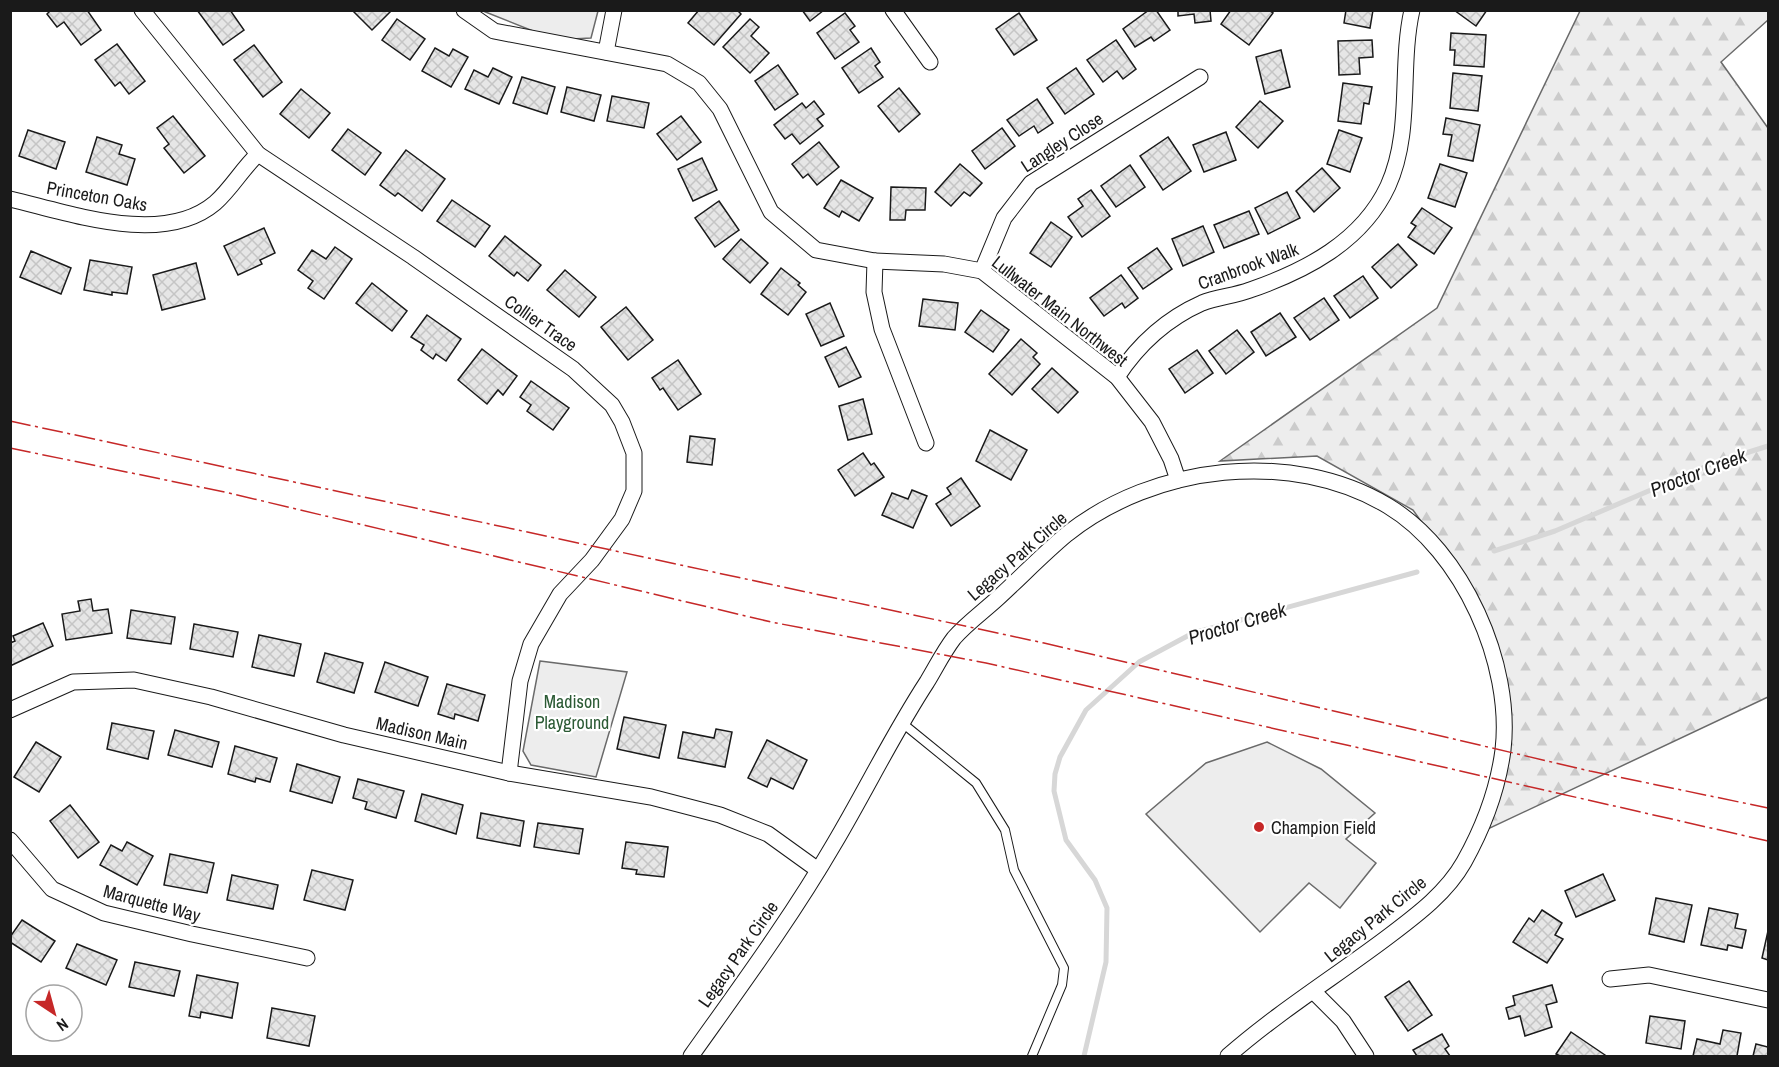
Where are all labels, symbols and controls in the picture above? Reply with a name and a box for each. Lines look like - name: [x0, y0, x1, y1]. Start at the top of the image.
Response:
- street label: Langley Close: [1016, 106, 1108, 178]
- street label: Princeton Oaks: [45, 175, 149, 217]
- street label: Cranbrook Walk: [1194, 236, 1302, 296]
- street label: Lullwater Main Northwest: [987, 250, 1133, 372]
- street label: Collier Trace: [500, 289, 582, 357]
- water label: Proctor Creek: [1646, 441, 1751, 503]
- street label: Legacy Park Circle: [962, 506, 1072, 606]
- water label: Proctor Creek: [1185, 595, 1290, 651]
- park label: Madison Playground: [535, 689, 609, 735]
- street label: Madison Main: [374, 710, 470, 756]
- place label: Champion Field: [1271, 815, 1376, 840]
- marker: Champion Field: [1252, 820, 1266, 834]
- street label: Legacy Park Circle: [1319, 870, 1431, 968]
- street label: Marquette Way: [101, 878, 204, 928]
- street label: Legacy Park Circle: [692, 896, 784, 1012]
- north arrow: [24, 983, 84, 1043]
- text: N: [53, 1013, 73, 1037]

